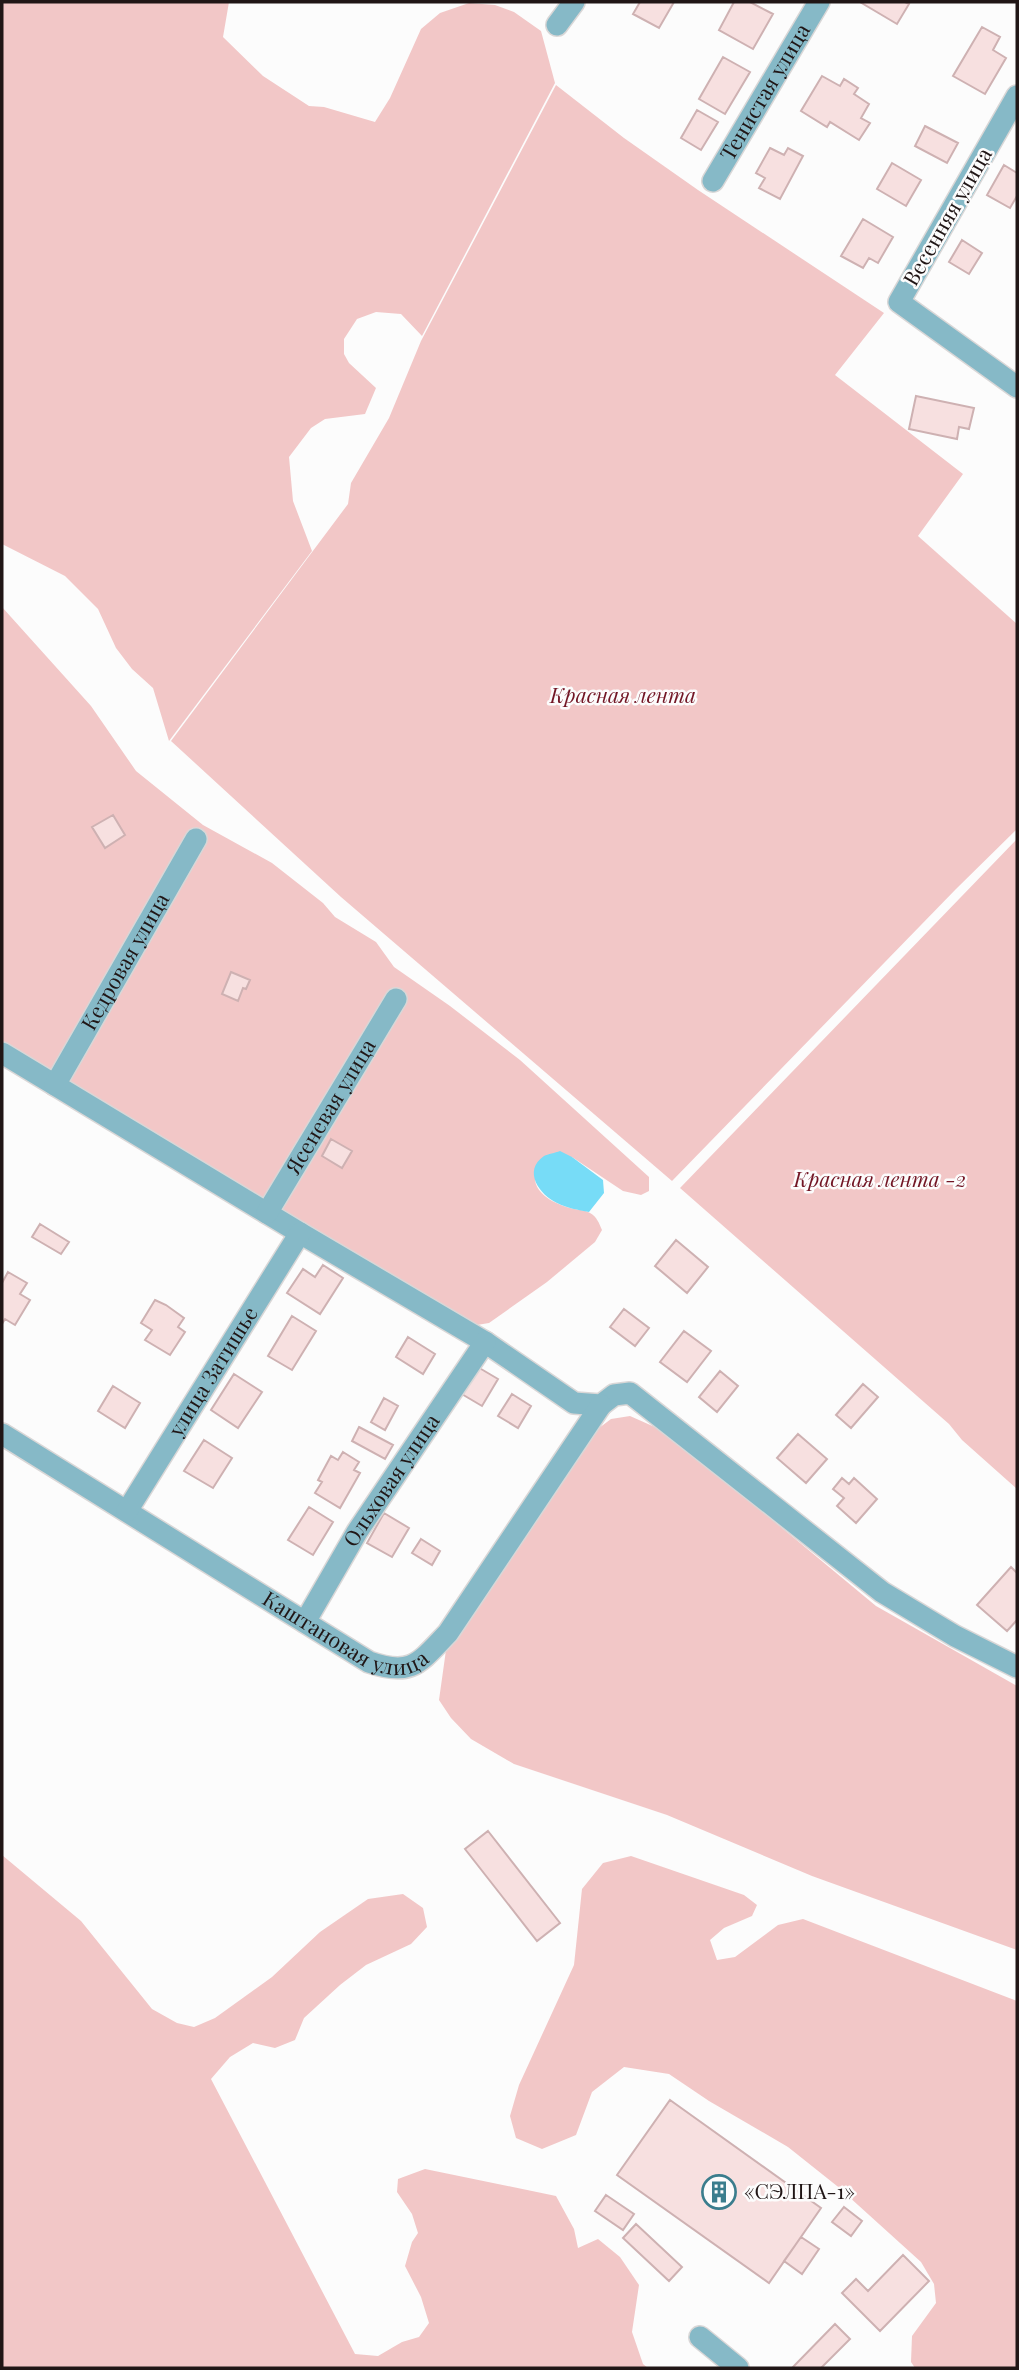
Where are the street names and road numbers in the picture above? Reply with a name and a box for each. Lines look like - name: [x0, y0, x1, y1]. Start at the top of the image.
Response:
- street label: Тенистая улица: [712, 17, 815, 165]
- street label: Весенняя улица: [895, 142, 997, 290]
- street label: Кедровая улица: [73, 887, 175, 1034]
- street label: Ясеневая улица: [277, 1033, 381, 1179]
- street label: улица Затишье: [160, 1300, 263, 1442]
- street label: Ольховая улица: [336, 1407, 445, 1551]
- street label: Каштановая улица: [258, 1583, 434, 1680]

